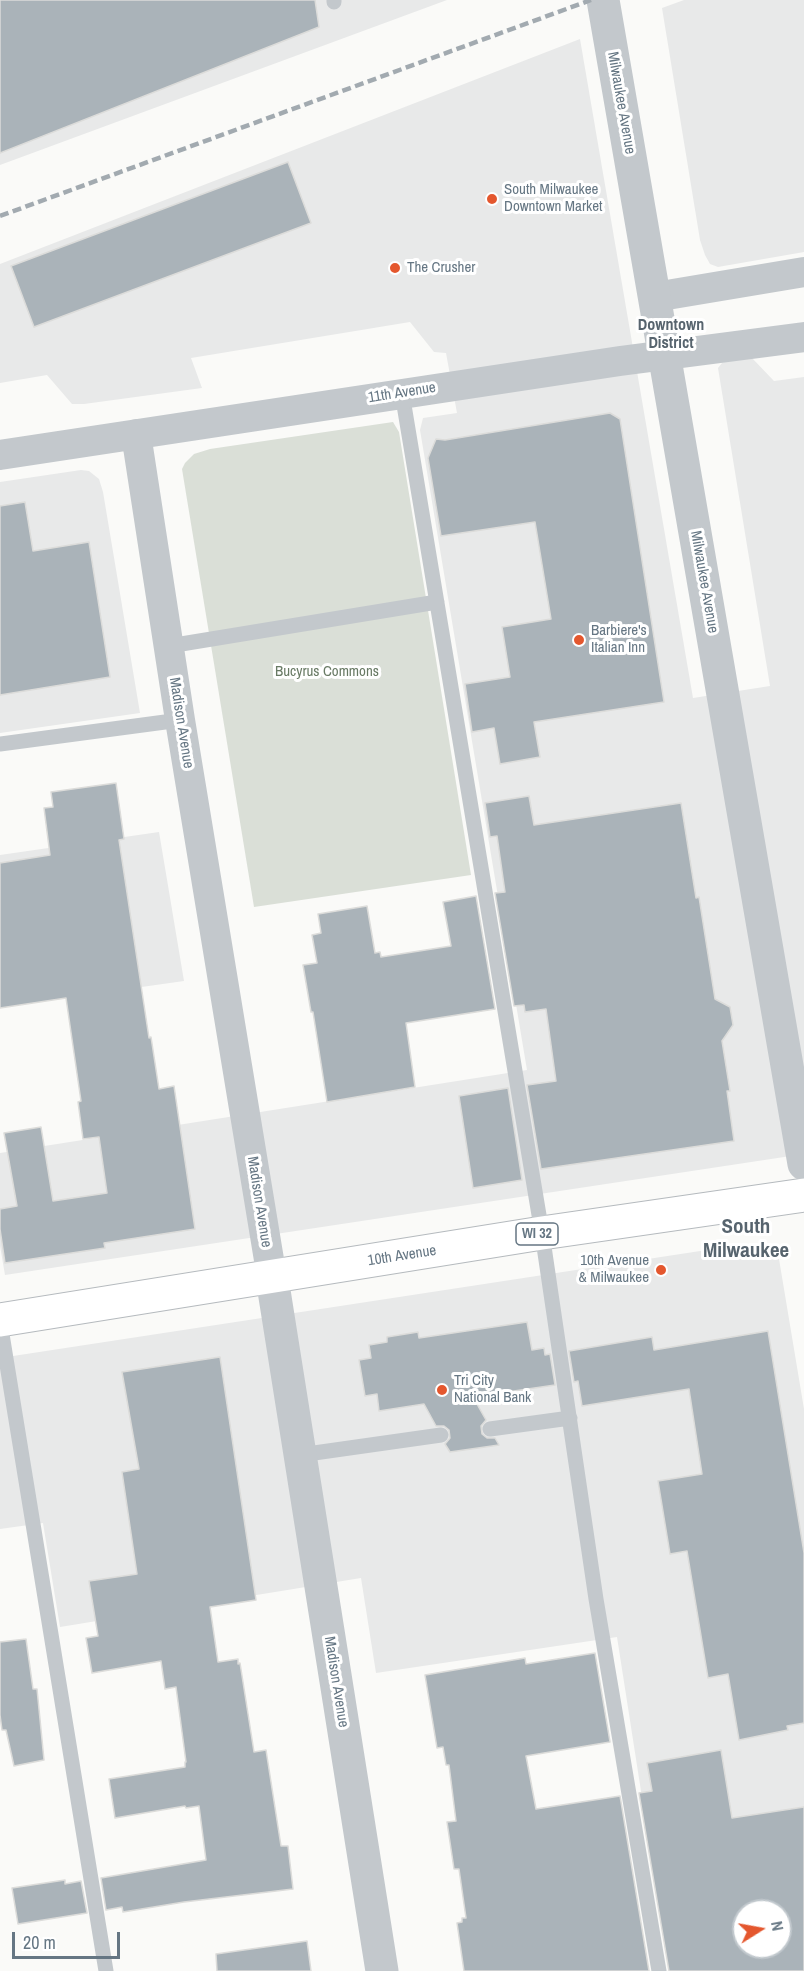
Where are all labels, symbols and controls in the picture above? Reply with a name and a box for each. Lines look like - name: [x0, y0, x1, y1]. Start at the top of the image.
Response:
- street label: Milwaukee Avenue: [603, 50, 639, 156]
- place label: South Milwaukee Downtown Market: [504, 181, 602, 216]
- marker: South Milwaukee Downtown Market: [485, 192, 499, 206]
- place label: The Crusher: [407, 259, 475, 277]
- marker: The Crusher: [388, 261, 402, 275]
- district label: Downtown District: [638, 316, 704, 354]
- street label: 11th Avenue: [367, 379, 437, 407]
- street label: Milwaukee Avenue: [686, 529, 722, 635]
- place label: Barbiere's Italian Inn: [591, 622, 647, 657]
- marker: Barbiere's Italian Inn: [572, 633, 586, 647]
- park label: Bucyrus Commons: [275, 663, 379, 681]
- street label: Madison Avenue: [165, 676, 197, 770]
- street label: Madison Avenue: [243, 1155, 275, 1249]
- district label: South Milwaukee: [703, 1214, 789, 1264]
- road number: WI 32: [516, 1223, 558, 1245]
- street label: 10th Avenue: [367, 1242, 437, 1270]
- place label: 10th Avenue & Milwaukee: [579, 1252, 649, 1287]
- marker: 10th Avenue & Milwaukee: [654, 1263, 668, 1277]
- place label: Tri City National Bank: [454, 1372, 531, 1407]
- marker: Tri City National Bank: [435, 1383, 449, 1397]
- street label: Madison Avenue: [320, 1635, 352, 1729]
- north arrow: [732, 1899, 792, 1959]
- text: N: [766, 1919, 789, 1933]
- scale bar: [15, 1920, 123, 1958]
- text: 20 m: [23, 1930, 56, 1955]

